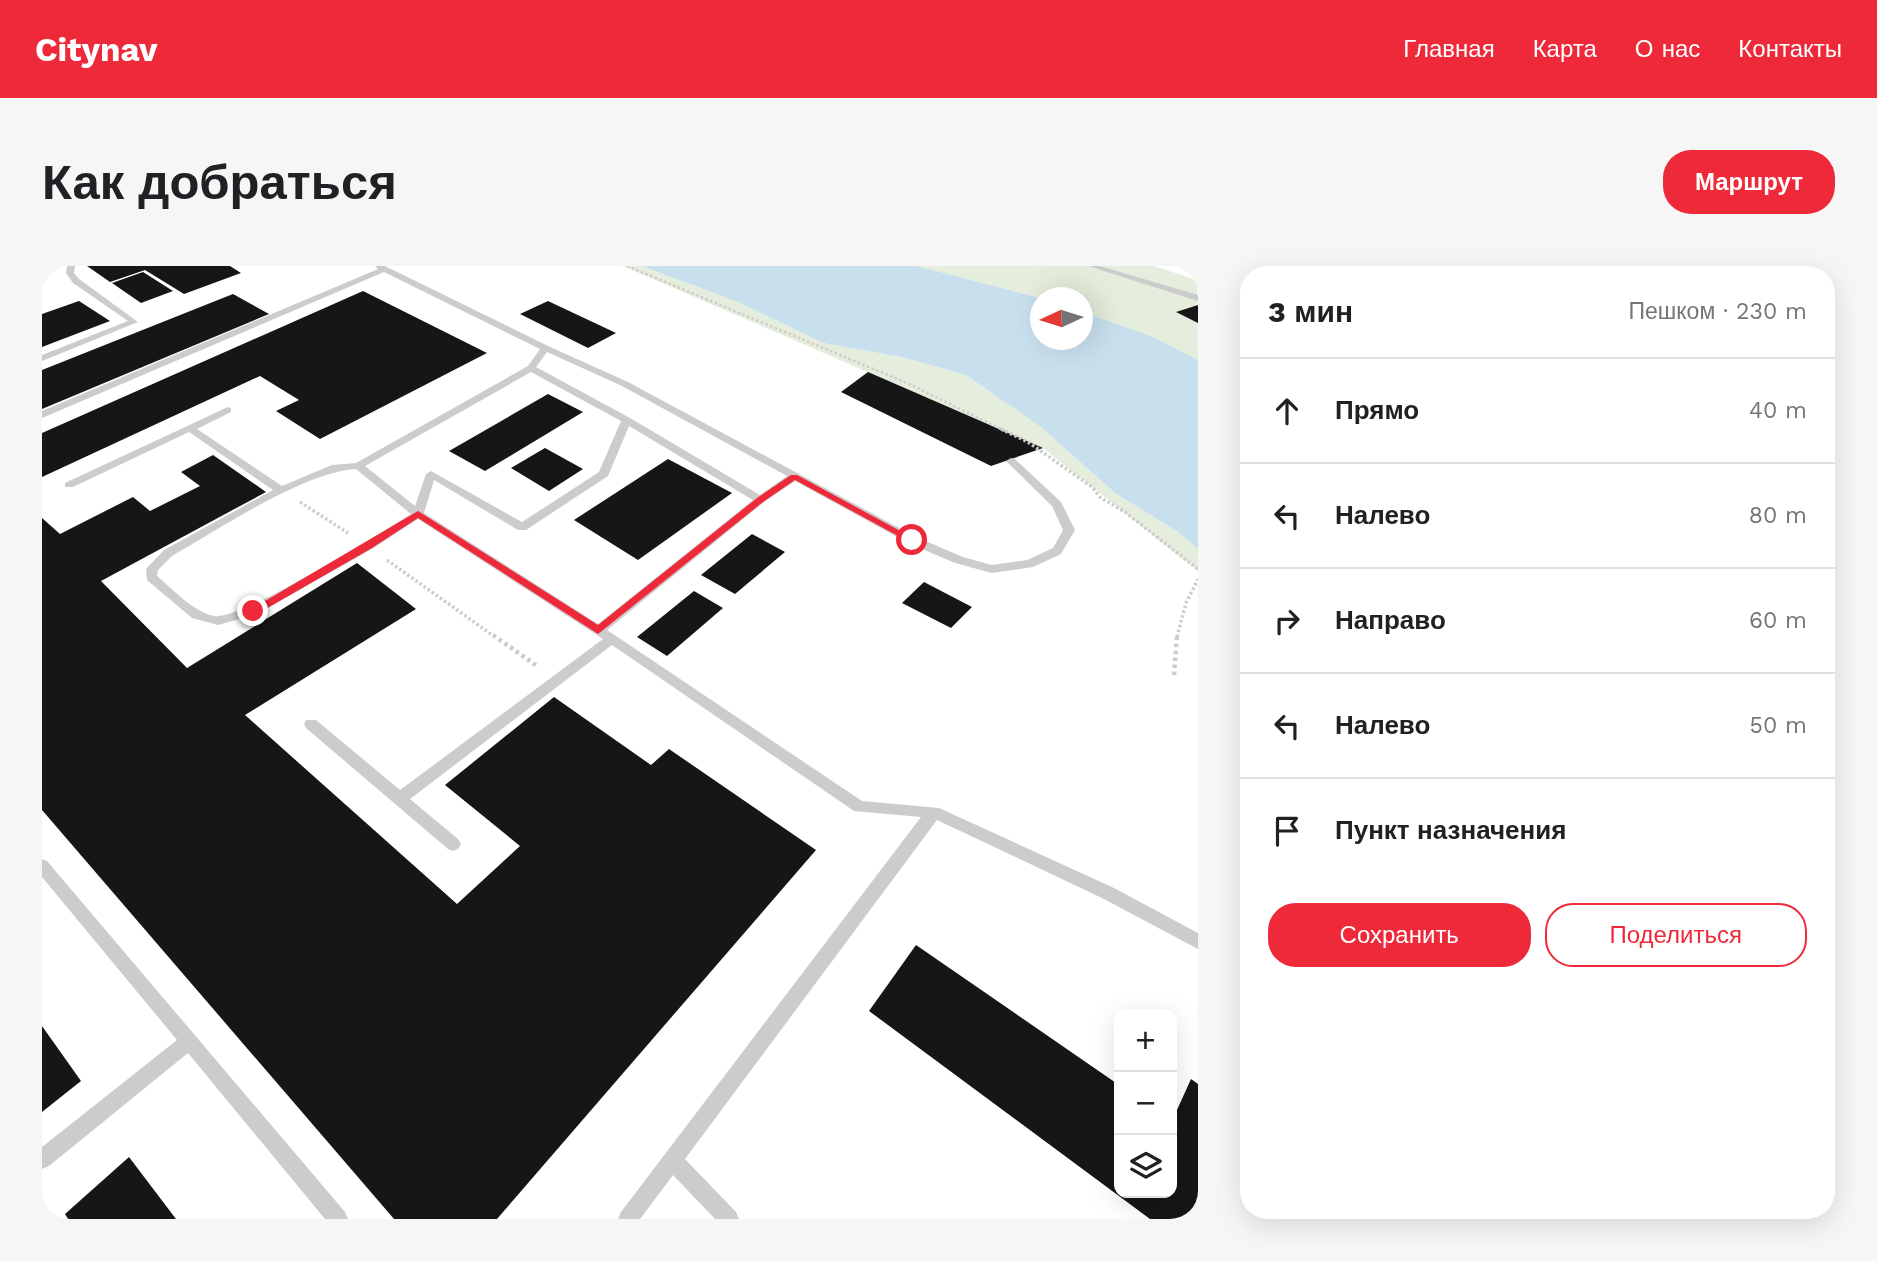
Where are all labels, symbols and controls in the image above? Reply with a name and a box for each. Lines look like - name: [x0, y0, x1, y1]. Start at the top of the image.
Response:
- text: Citynav: [35, 30, 157, 69]
- text: Главная: [1403, 35, 1495, 63]
- text: Карта: [1533, 35, 1597, 63]
- text: О нас: [1635, 35, 1700, 63]
- text: Контакты: [1738, 35, 1842, 63]
- button: Маршрут: [1663, 150, 1835, 214]
- text: Как добраться: [42, 153, 397, 211]
- north arrow: [1030, 287, 1093, 350]
- text: 3 мин: [1268, 294, 1353, 329]
- text: Пешком · 230 m: [1629, 298, 1807, 325]
- icon: ahead: [1268, 392, 1306, 430]
- text: Прямо: [1335, 395, 1419, 425]
- text: 40 m: [1749, 397, 1807, 424]
- icon: left: [1268, 497, 1306, 535]
- text: Налево: [1335, 500, 1430, 530]
- text: 80 m: [1749, 502, 1807, 529]
- route start: [896, 524, 927, 555]
- route end: [237, 595, 268, 626]
- icon: right: [1268, 602, 1306, 640]
- text: Направо: [1335, 605, 1446, 635]
- text: 60 m: [1749, 607, 1807, 634]
- icon: left: [1268, 707, 1306, 745]
- text: Налево: [1335, 710, 1430, 740]
- text: 50 m: [1750, 712, 1807, 739]
- icon: arrive: [1268, 812, 1306, 850]
- text: Пункт назначения: [1335, 815, 1566, 845]
- button: Сохранить: [1268, 903, 1531, 967]
- button: Поделиться: [1545, 903, 1807, 967]
- map controls: [1114, 1009, 1177, 1198]
- button: +: [1114, 1009, 1177, 1072]
- button: −: [1114, 1072, 1177, 1135]
- button: layers: [1114, 1135, 1177, 1198]

